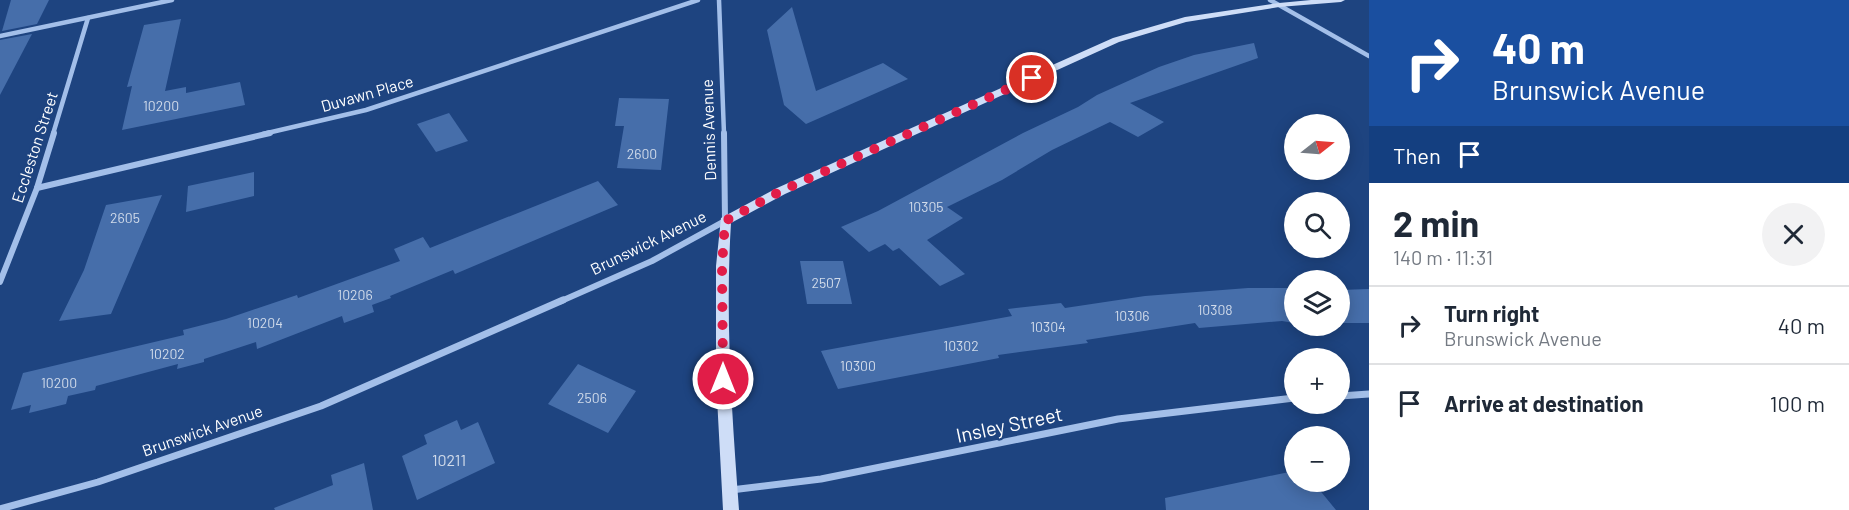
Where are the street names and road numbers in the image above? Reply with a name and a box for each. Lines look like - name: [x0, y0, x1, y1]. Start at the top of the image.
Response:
- street label: Duvawn Place: [319, 71, 415, 115]
- street label: Dennis Avenue: [697, 79, 719, 181]
- street label: Eccleston Street: [7, 89, 61, 205]
- street label: Brunswick Avenue: [587, 206, 709, 278]
- street label: Brunswick Avenue: [139, 400, 265, 460]
- street label: Insley Street: [953, 401, 1065, 447]

